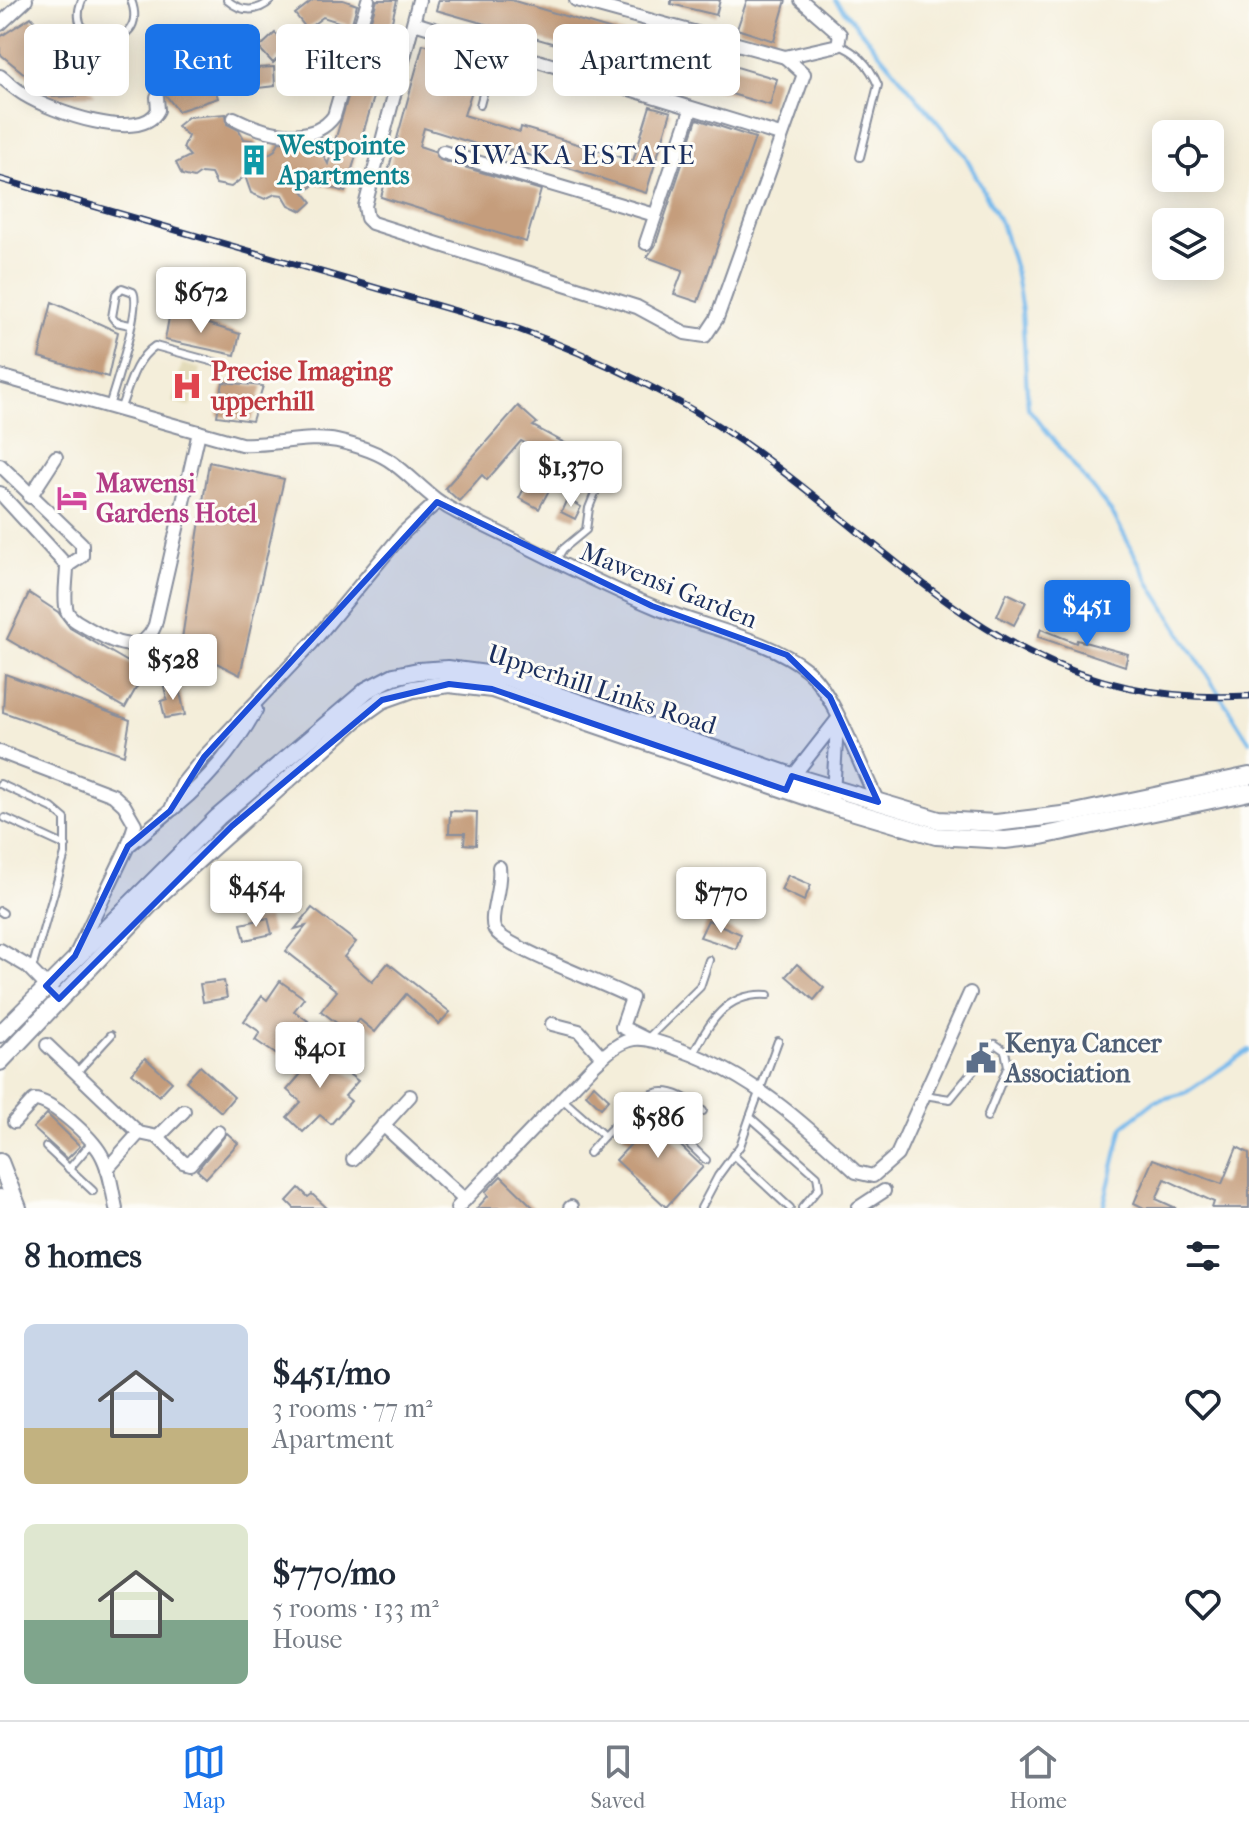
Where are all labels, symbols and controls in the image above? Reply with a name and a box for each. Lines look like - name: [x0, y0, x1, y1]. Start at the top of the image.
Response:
- chip: Buy: [24, 24, 129, 96]
- chip: Rent: [145, 24, 260, 96]
- chip: Filters: [276, 24, 409, 96]
- chip: New: [425, 24, 537, 96]
- chip: Apartment: [553, 24, 740, 96]
- map controls: [1152, 120, 1224, 280]
- button: locate: [1152, 120, 1224, 192]
- place label: Westpointe Apartments: [276, 130, 410, 191]
- district label: SIWAKA ESTATE: [454, 138, 696, 171]
- building icon: Westpointe Apartments: [237, 143, 271, 177]
- button: layers: [1152, 208, 1224, 280]
- pin: $672: [154, 267, 248, 335]
- text: $672: [174, 277, 228, 308]
- place label: Precise Imaging upperhill: [210, 356, 393, 417]
- hospital icon: Precise Imaging upperhill: [170, 369, 204, 403]
- pin: $1,370: [506, 441, 636, 509]
- text: $1,370: [538, 451, 604, 482]
- place label: Mawensi Gardens Hotel: [96, 468, 258, 529]
- hotel icon: Mawensi Gardens Hotel: [55, 481, 89, 515]
- street label: Mawensi Garden: [576, 536, 762, 635]
- pin: $451: [1040, 580, 1134, 648]
- text: $451: [1062, 590, 1112, 621]
- pin: $528: [126, 634, 220, 702]
- street label: Upperhill Links Road: [483, 638, 721, 741]
- text: $528: [147, 644, 199, 675]
- pin: $454: [209, 861, 303, 929]
- pin: $770: [674, 867, 768, 935]
- text: $454: [228, 871, 284, 902]
- text: $770: [694, 877, 748, 908]
- pin: $401: [273, 1022, 367, 1090]
- place label: Kenya Cancer Association: [1003, 1028, 1163, 1089]
- text: $401: [293, 1032, 347, 1063]
- public building icon: Kenya Cancer Association: [964, 1041, 998, 1075]
- pin: $586: [611, 1092, 705, 1160]
- text: $586: [632, 1102, 684, 1133]
- icon: filters: [1181, 1234, 1225, 1278]
- text: 8 homes: [24, 1236, 142, 1276]
- text: $451/mo: [272, 1353, 390, 1393]
- icon: home: [88, 1356, 184, 1452]
- icon: heart: [1181, 1382, 1225, 1426]
- text: 3 rooms · 77 m²: [272, 1393, 433, 1424]
- text: Apartment: [272, 1424, 394, 1455]
- text: $770/mo: [272, 1553, 396, 1593]
- icon: home: [88, 1556, 184, 1652]
- icon: heart: [1181, 1582, 1225, 1626]
- text: 5 rooms · 133 m²: [272, 1593, 439, 1624]
- text: House: [272, 1624, 342, 1655]
- tab: Map: [182, 1740, 226, 1814]
- tab: Saved: [591, 1740, 645, 1814]
- tab: Home: [1010, 1740, 1067, 1814]

